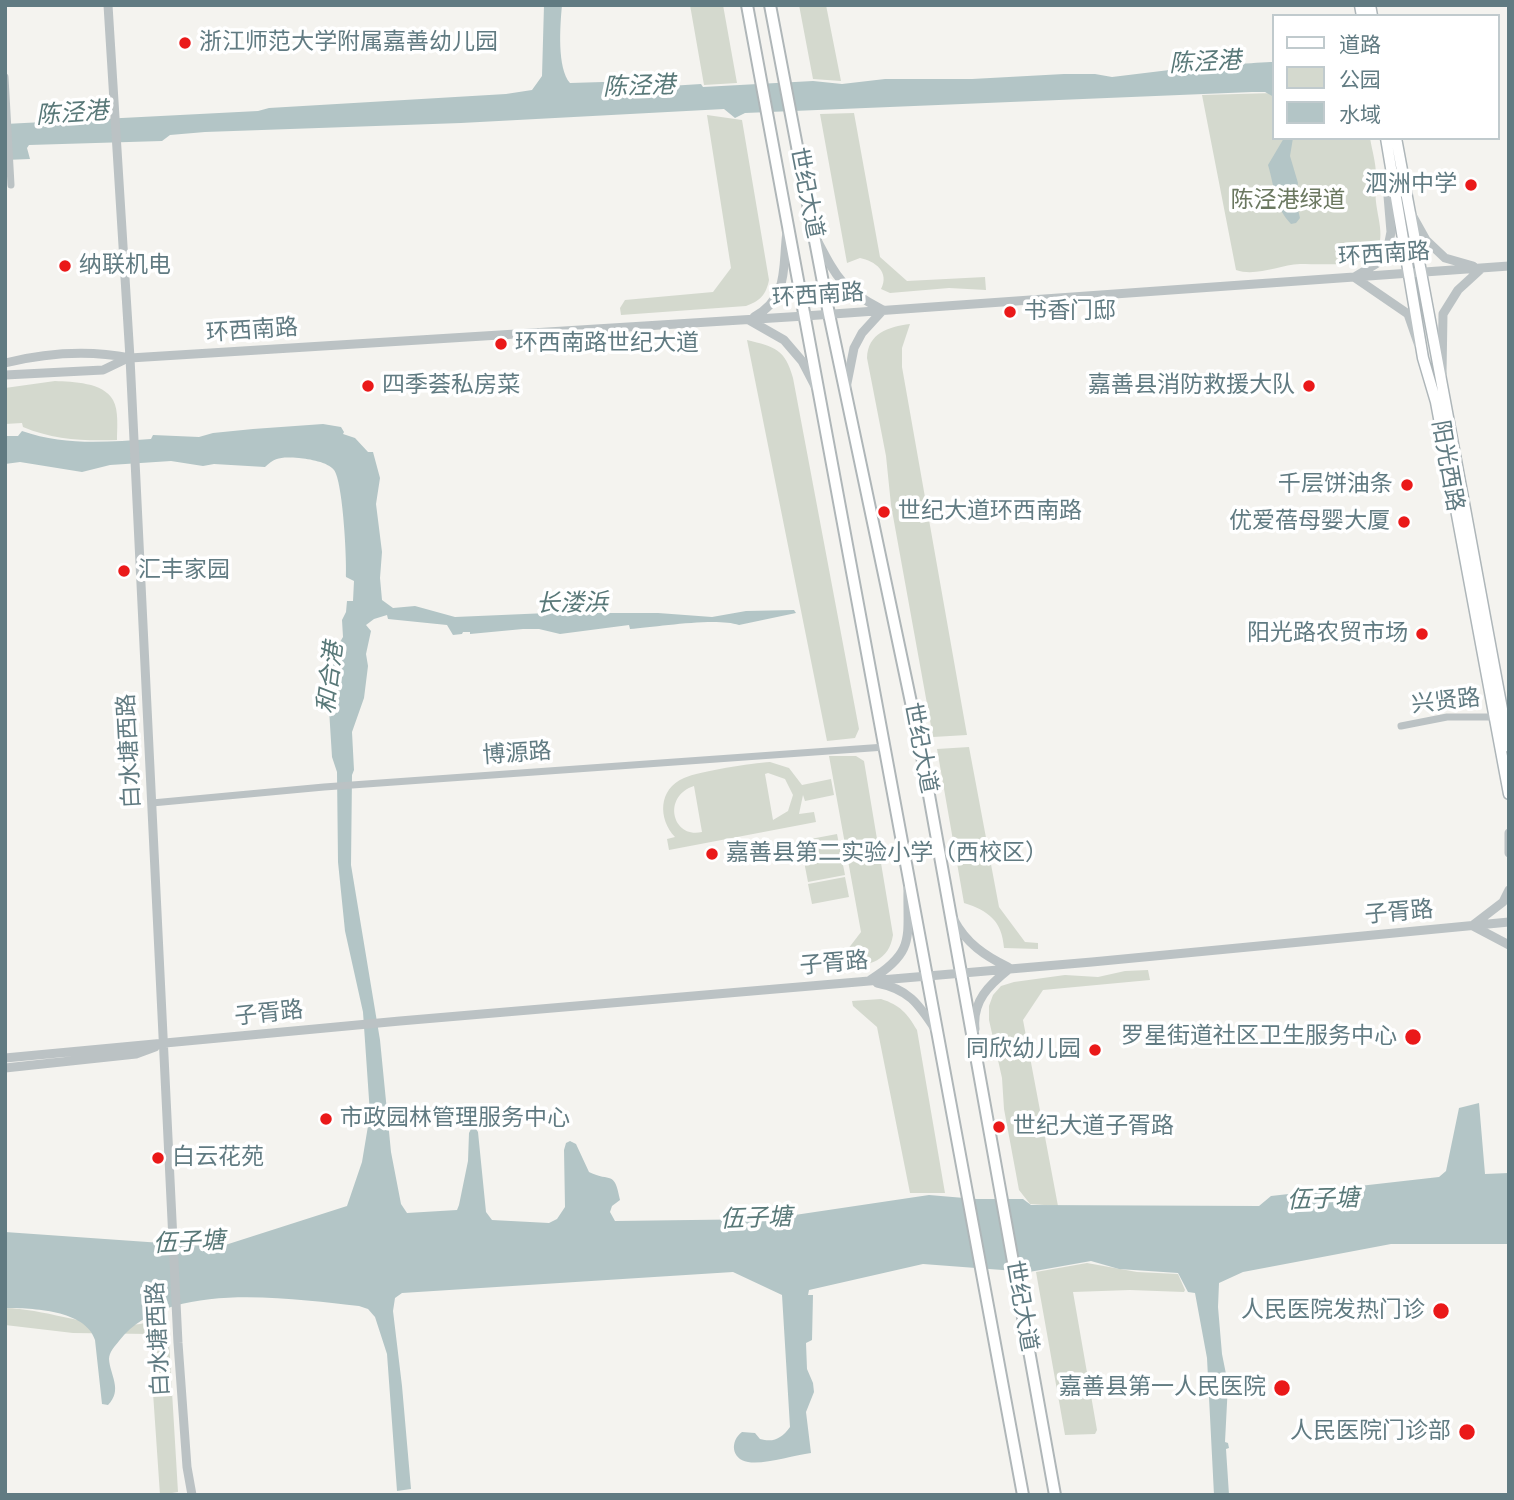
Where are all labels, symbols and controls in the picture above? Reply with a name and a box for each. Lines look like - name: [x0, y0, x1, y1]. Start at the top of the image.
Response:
- legend: [1272, 14, 1500, 140]
- place label: 浙江师范大学附属嘉善幼儿园: [199, 29, 498, 57]
- text: 道路: [1339, 33, 1381, 56]
- marker: 浙江师范大学附属嘉善幼儿园: [177, 35, 193, 51]
- water label: 陈泾港: [1168, 47, 1242, 79]
- text: 公园: [1339, 68, 1381, 91]
- water label: 陈泾港: [603, 71, 675, 103]
- water label: 陈泾港: [35, 97, 109, 131]
- text: 水域: [1339, 103, 1381, 126]
- street label: 世纪大道: [784, 145, 828, 241]
- place label: 泗洲中学: [1365, 171, 1457, 199]
- marker: 泗洲中学: [1463, 177, 1479, 193]
- park label: 陈泾港绿道: [1231, 187, 1345, 215]
- street label: 环西南路: [1337, 238, 1431, 272]
- place label: 纳联机电: [79, 252, 171, 280]
- marker: 纳联机电: [57, 258, 73, 274]
- street label: 环西南路: [771, 279, 865, 313]
- place label: 书香门邸: [1024, 298, 1116, 326]
- marker: 书香门邸: [1002, 304, 1018, 320]
- street label: 环西南路: [205, 314, 299, 348]
- place label: 环西南路世纪大道: [515, 330, 699, 358]
- marker: 环西南路世纪大道: [493, 336, 509, 352]
- place label: 四季荟私房菜: [382, 372, 520, 400]
- place label: 嘉善县消防救援大队: [1088, 372, 1295, 400]
- marker: 四季荟私房菜: [360, 378, 376, 394]
- marker: 嘉善县消防救援大队: [1301, 378, 1317, 394]
- street label: 阳光西路: [1425, 418, 1469, 514]
- place label: 千层饼油条: [1278, 471, 1393, 499]
- marker: 千层饼油条: [1399, 477, 1415, 493]
- place label: 世纪大道环西南路: [898, 498, 1082, 526]
- marker: 世纪大道环西南路: [876, 504, 892, 520]
- place label: 优爱蓓母婴大厦: [1229, 508, 1390, 536]
- marker: 优爱蓓母婴大厦: [1396, 514, 1412, 530]
- place label: 汇丰家园: [138, 557, 230, 585]
- marker: 汇丰家园: [116, 563, 132, 579]
- water label: 长溇浜: [536, 589, 608, 619]
- place label: 阳光路农贸市场: [1247, 620, 1408, 648]
- marker: 阳光路农贸市场: [1414, 626, 1430, 642]
- water label: 和合港: [312, 641, 350, 715]
- street label: 兴贤路: [1410, 685, 1482, 719]
- street label: 白水塘西路: [113, 693, 147, 809]
- street label: 世纪大道: [898, 700, 942, 796]
- street label: 博源路: [482, 738, 552, 770]
- place label: 嘉善县第二实验小学（西校区）: [726, 840, 1048, 868]
- marker: 嘉善县第二实验小学（西校区）: [704, 846, 720, 862]
- street label: 子胥路: [1363, 896, 1435, 930]
- street label: 子胥路: [798, 947, 870, 981]
- street label: 子胥路: [233, 997, 305, 1031]
- place label: 罗星街道社区卫生服务中心: [1121, 1023, 1397, 1051]
- marker: 罗星街道社区卫生服务中心: [1403, 1027, 1423, 1047]
- place label: 同欣幼儿园: [966, 1036, 1081, 1064]
- marker: 同欣幼儿园: [1087, 1042, 1103, 1058]
- place label: 市政园林管理服务中心: [340, 1105, 570, 1133]
- marker: 市政园林管理服务中心: [318, 1111, 334, 1127]
- place label: 世纪大道子胥路: [1013, 1113, 1174, 1141]
- marker: 世纪大道子胥路: [991, 1119, 1007, 1135]
- place label: 白云花苑: [172, 1144, 264, 1172]
- marker: 白云花苑: [150, 1150, 166, 1166]
- water label: 伍子塘: [1287, 1184, 1359, 1216]
- water label: 伍子塘: [720, 1203, 792, 1235]
- water label: 伍子塘: [152, 1227, 226, 1259]
- street label: 世纪大道: [999, 1258, 1043, 1354]
- street label: 白水塘西路: [142, 1281, 176, 1397]
- place label: 人民医院发热门诊: [1241, 1297, 1425, 1325]
- marker: 人民医院发热门诊: [1431, 1301, 1451, 1321]
- place label: 嘉善县第一人民医院: [1059, 1374, 1266, 1402]
- marker: 嘉善县第一人民医院: [1272, 1378, 1292, 1398]
- place label: 人民医院门诊部: [1290, 1418, 1451, 1446]
- marker: 人民医院门诊部: [1457, 1422, 1477, 1442]

